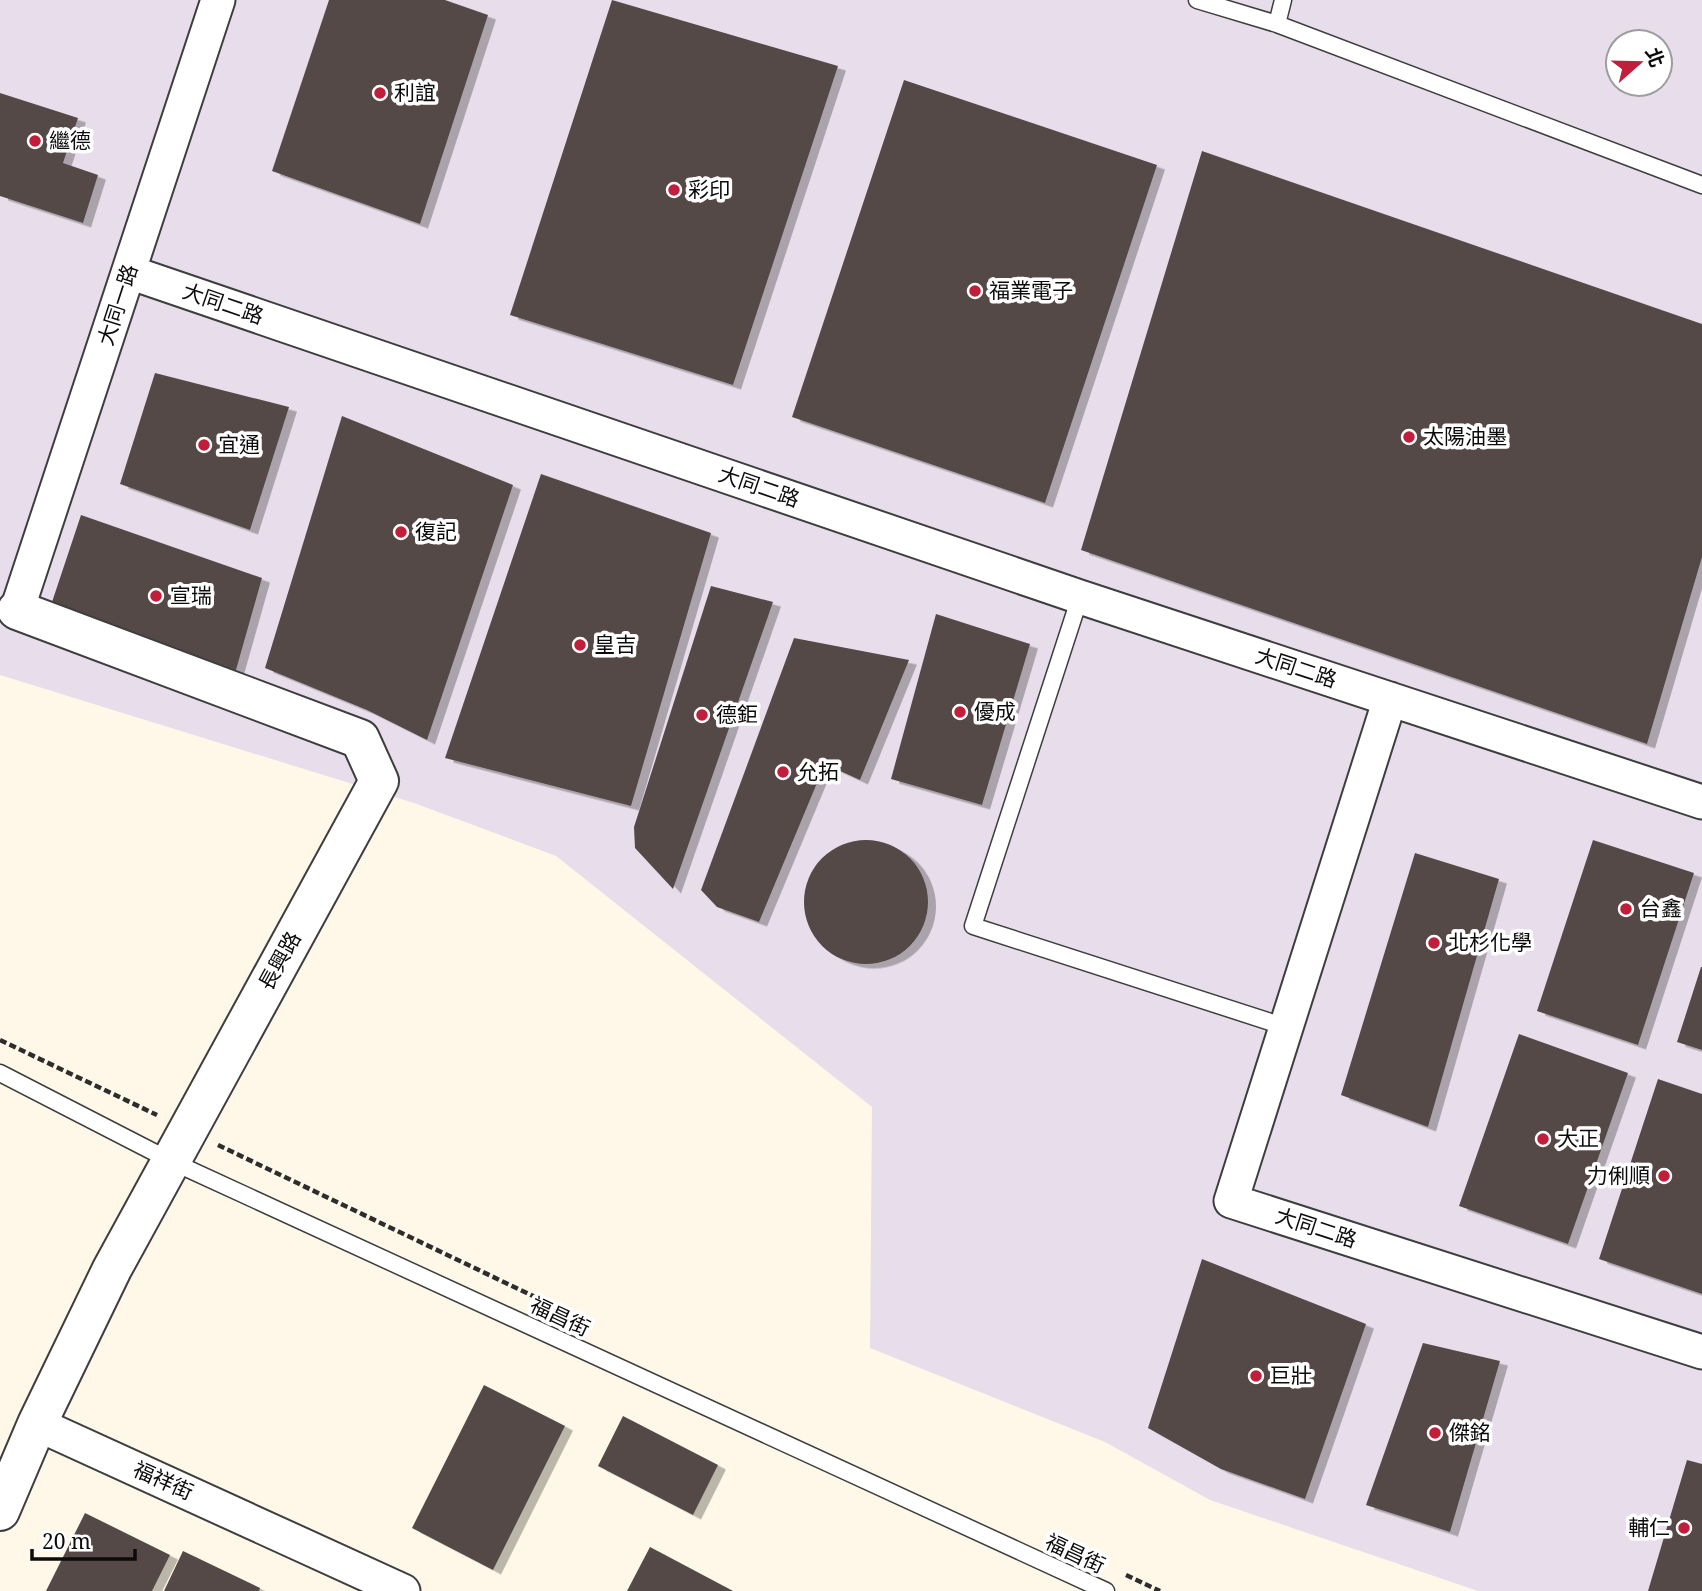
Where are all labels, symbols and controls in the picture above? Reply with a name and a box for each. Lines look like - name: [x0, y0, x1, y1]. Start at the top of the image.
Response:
- north arrow: [1604, 28, 1674, 98]
- text: 北: [1640, 44, 1670, 71]
- place label: 利誼: [394, 78, 436, 106]
- marker: 利誼: [372, 85, 388, 101]
- place label: 繼德: [49, 126, 91, 154]
- marker: 繼德: [27, 133, 43, 149]
- place label: 彩印: [688, 175, 730, 203]
- marker: 彩印: [666, 182, 682, 198]
- street label: 大同一路: [91, 260, 143, 349]
- street label: 大同二路: [179, 276, 268, 330]
- place label: 福業電子: [989, 276, 1073, 304]
- marker: 福業電子: [967, 283, 983, 299]
- place label: 太陽油墨: [1423, 422, 1507, 450]
- marker: 太陽油墨: [1401, 429, 1417, 445]
- place label: 宜通: [218, 430, 260, 458]
- marker: 宜通: [196, 437, 212, 453]
- street label: 大同二路: [715, 459, 804, 513]
- place label: 復記: [415, 517, 457, 545]
- marker: 復記: [393, 524, 409, 540]
- place label: 宣瑞: [170, 581, 212, 609]
- marker: 宣瑞: [148, 588, 164, 604]
- place label: 皇吉: [594, 630, 636, 658]
- marker: 皇吉: [572, 637, 588, 653]
- street label: 大同二路: [1252, 641, 1341, 693]
- place label: 優成: [974, 697, 1016, 725]
- place label: 德鉅: [716, 700, 758, 728]
- marker: 優成: [952, 704, 968, 720]
- marker: 德鉅: [694, 707, 710, 723]
- place label: 允拓: [797, 757, 839, 785]
- marker: 允拓: [775, 764, 791, 780]
- place label: 台鑫: [1640, 894, 1682, 922]
- marker: 台鑫: [1618, 901, 1634, 917]
- street label: 長興路: [252, 926, 307, 995]
- place label: 北杉化學: [1448, 928, 1532, 956]
- marker: 北杉化學: [1426, 935, 1442, 951]
- place label: 大正: [1557, 1124, 1599, 1152]
- marker: 大正: [1535, 1131, 1551, 1147]
- place label: 力俐順: [1587, 1161, 1650, 1189]
- marker: 力俐順: [1656, 1168, 1672, 1184]
- street label: 大同二路: [1272, 1201, 1361, 1253]
- street label: 福昌街: [526, 1290, 595, 1342]
- place label: 巨壯: [1270, 1361, 1312, 1389]
- marker: 巨壯: [1248, 1368, 1264, 1384]
- place label: 傑銘: [1449, 1418, 1491, 1446]
- marker: 傑銘: [1427, 1425, 1443, 1441]
- street label: 福祥街: [129, 1454, 198, 1506]
- place label: 輔仁: [1628, 1513, 1670, 1541]
- scale bar: [32, 1518, 135, 1562]
- marker: 輔仁: [1676, 1520, 1692, 1536]
- text: 20 m: [42, 1527, 91, 1555]
- street label: 福昌街: [1041, 1527, 1110, 1579]

